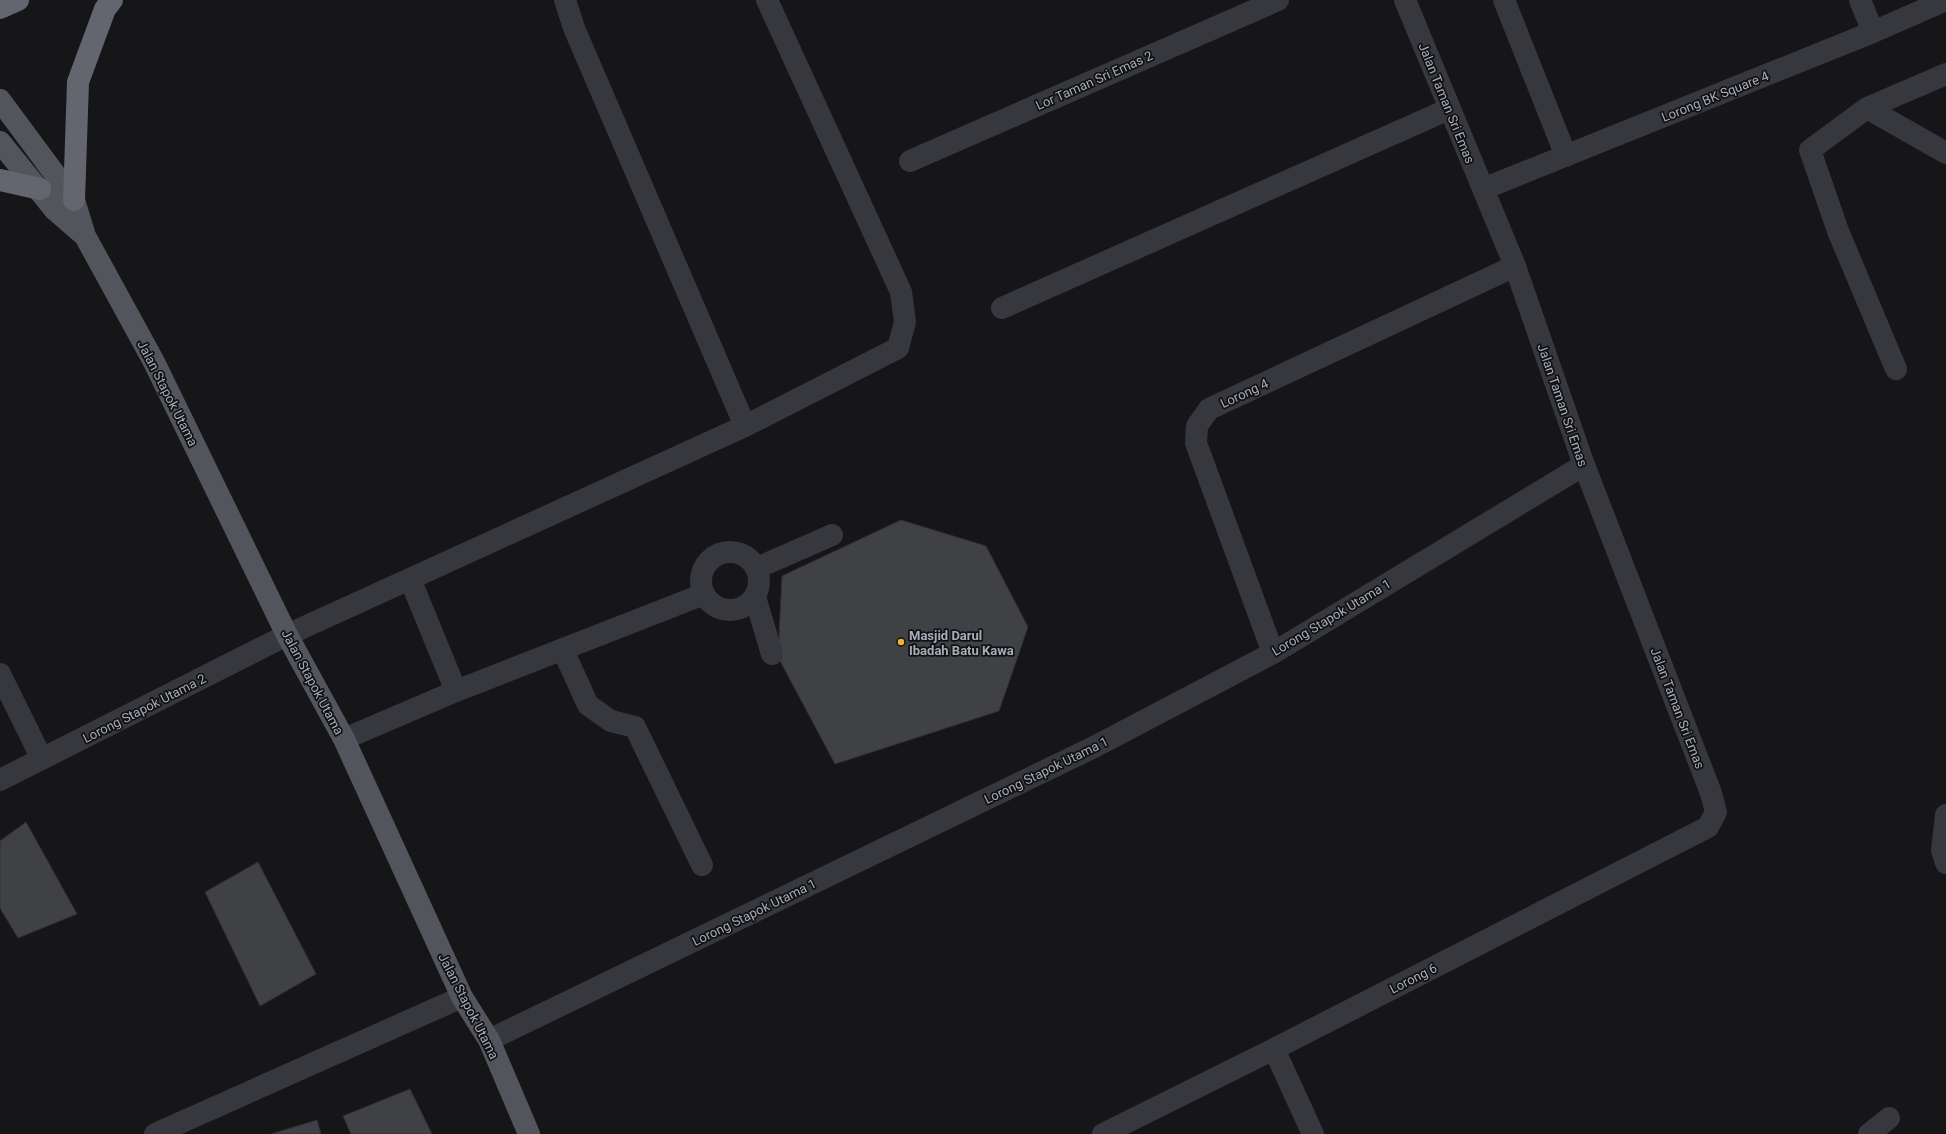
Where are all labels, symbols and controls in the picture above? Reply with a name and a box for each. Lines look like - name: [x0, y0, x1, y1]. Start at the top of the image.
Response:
- street label: Jalan Taman Sri Emas: [1415, 41, 1478, 166]
- street label: Lor Taman Sri Emas 2: [1033, 48, 1155, 113]
- street label: Lorong BK Square 4: [1659, 68, 1772, 125]
- street label: Jalan Stapok Utama: [134, 338, 201, 449]
- street label: Jalan Taman Sri Emas: [1534, 342, 1591, 469]
- street label: Lorong 4: [1218, 376, 1271, 411]
- street label: Lorong Stapok Utama 1: [1269, 576, 1393, 659]
- street label: Jalan Stapok Utama: [279, 627, 347, 737]
- place label: Masjid Darul Ibadah Batu Kawa: [909, 628, 1014, 658]
- marker: Masjid Darul Ibadah Batu Kawa: [896, 637, 906, 647]
- street label: Jalan Taman Sri Emas: [1647, 645, 1708, 771]
- street label: Lorong Stapok Utama 2: [80, 671, 208, 746]
- street label: Lorong Stapok Utama 1: [982, 734, 1111, 807]
- street label: Lorong Stapok Utama 1: [690, 876, 819, 949]
- street label: Jalan Stapok Utama: [435, 951, 502, 1062]
- street label: Lorong 6: [1387, 960, 1439, 997]

